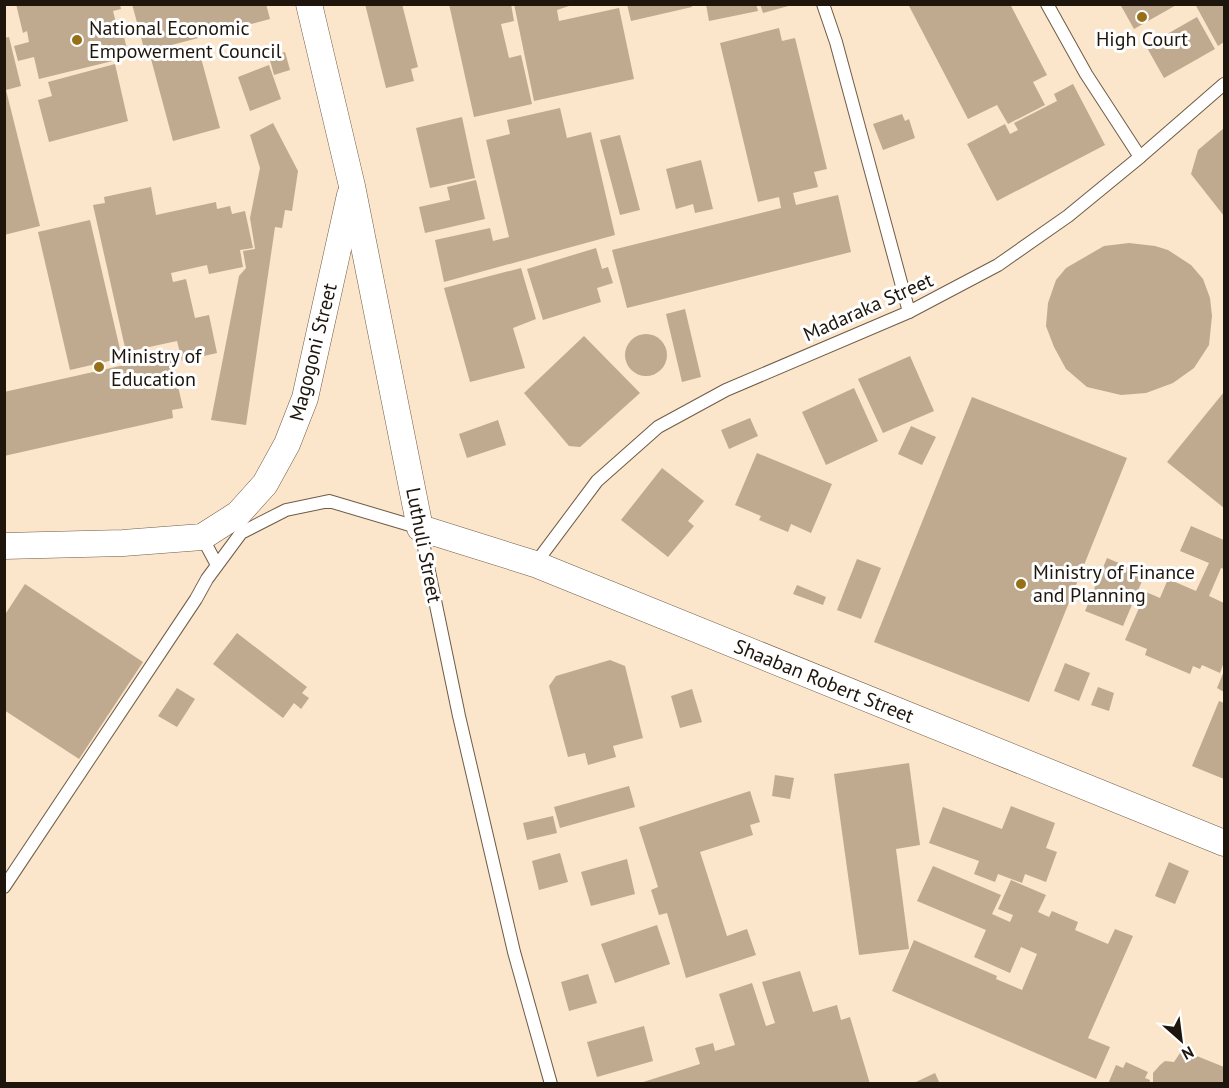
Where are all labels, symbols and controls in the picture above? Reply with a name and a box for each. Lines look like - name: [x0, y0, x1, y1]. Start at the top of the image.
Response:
- marker: High Court: [1135, 10, 1149, 24]
- place label: National Economic Empowerment Council: [89, 15, 282, 64]
- place label: High Court: [1096, 26, 1188, 52]
- marker: National Economic Empowerment Council: [70, 33, 84, 47]
- street label: Madaraka Street: [799, 267, 937, 347]
- street label: Magogoni Street: [283, 280, 343, 424]
- place label: Ministry of Education: [111, 343, 203, 392]
- marker: Ministry of Education: [92, 360, 106, 374]
- street label: Luthuli Street: [400, 485, 448, 605]
- place label: Ministry of Finance and Planning: [1033, 559, 1195, 608]
- marker: Ministry of Finance and Planning: [1014, 577, 1028, 591]
- street label: Shaaban Robert Street: [730, 633, 918, 729]
- north arrow: [1151, 1010, 1211, 1070]
- text: N: [1179, 1042, 1197, 1065]

